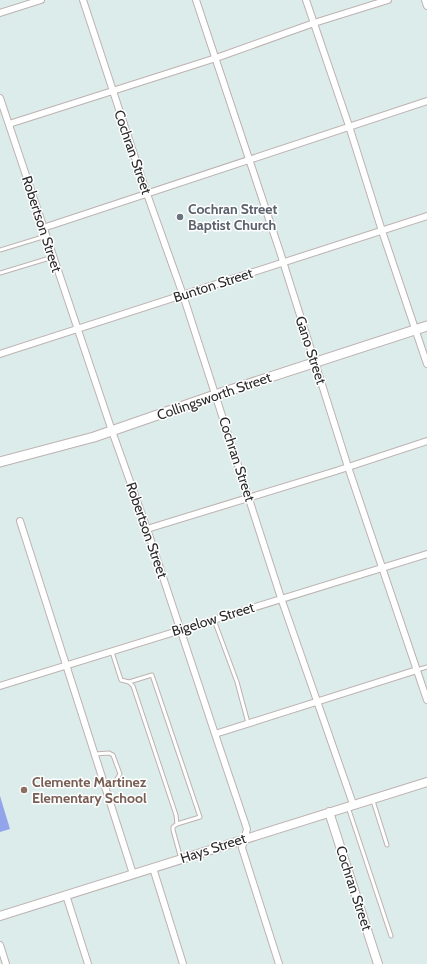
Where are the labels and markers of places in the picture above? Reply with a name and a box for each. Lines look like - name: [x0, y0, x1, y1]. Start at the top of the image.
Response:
- place label: Cochran Street Baptist Church: [188, 200, 278, 234]
- marker: Cochran Street Baptist Church: [175, 212, 185, 222]
- place label: Clemente Martinez Elementary School: [32, 773, 147, 807]
- marker: Clemente Martinez Elementary School: [19, 785, 29, 795]

